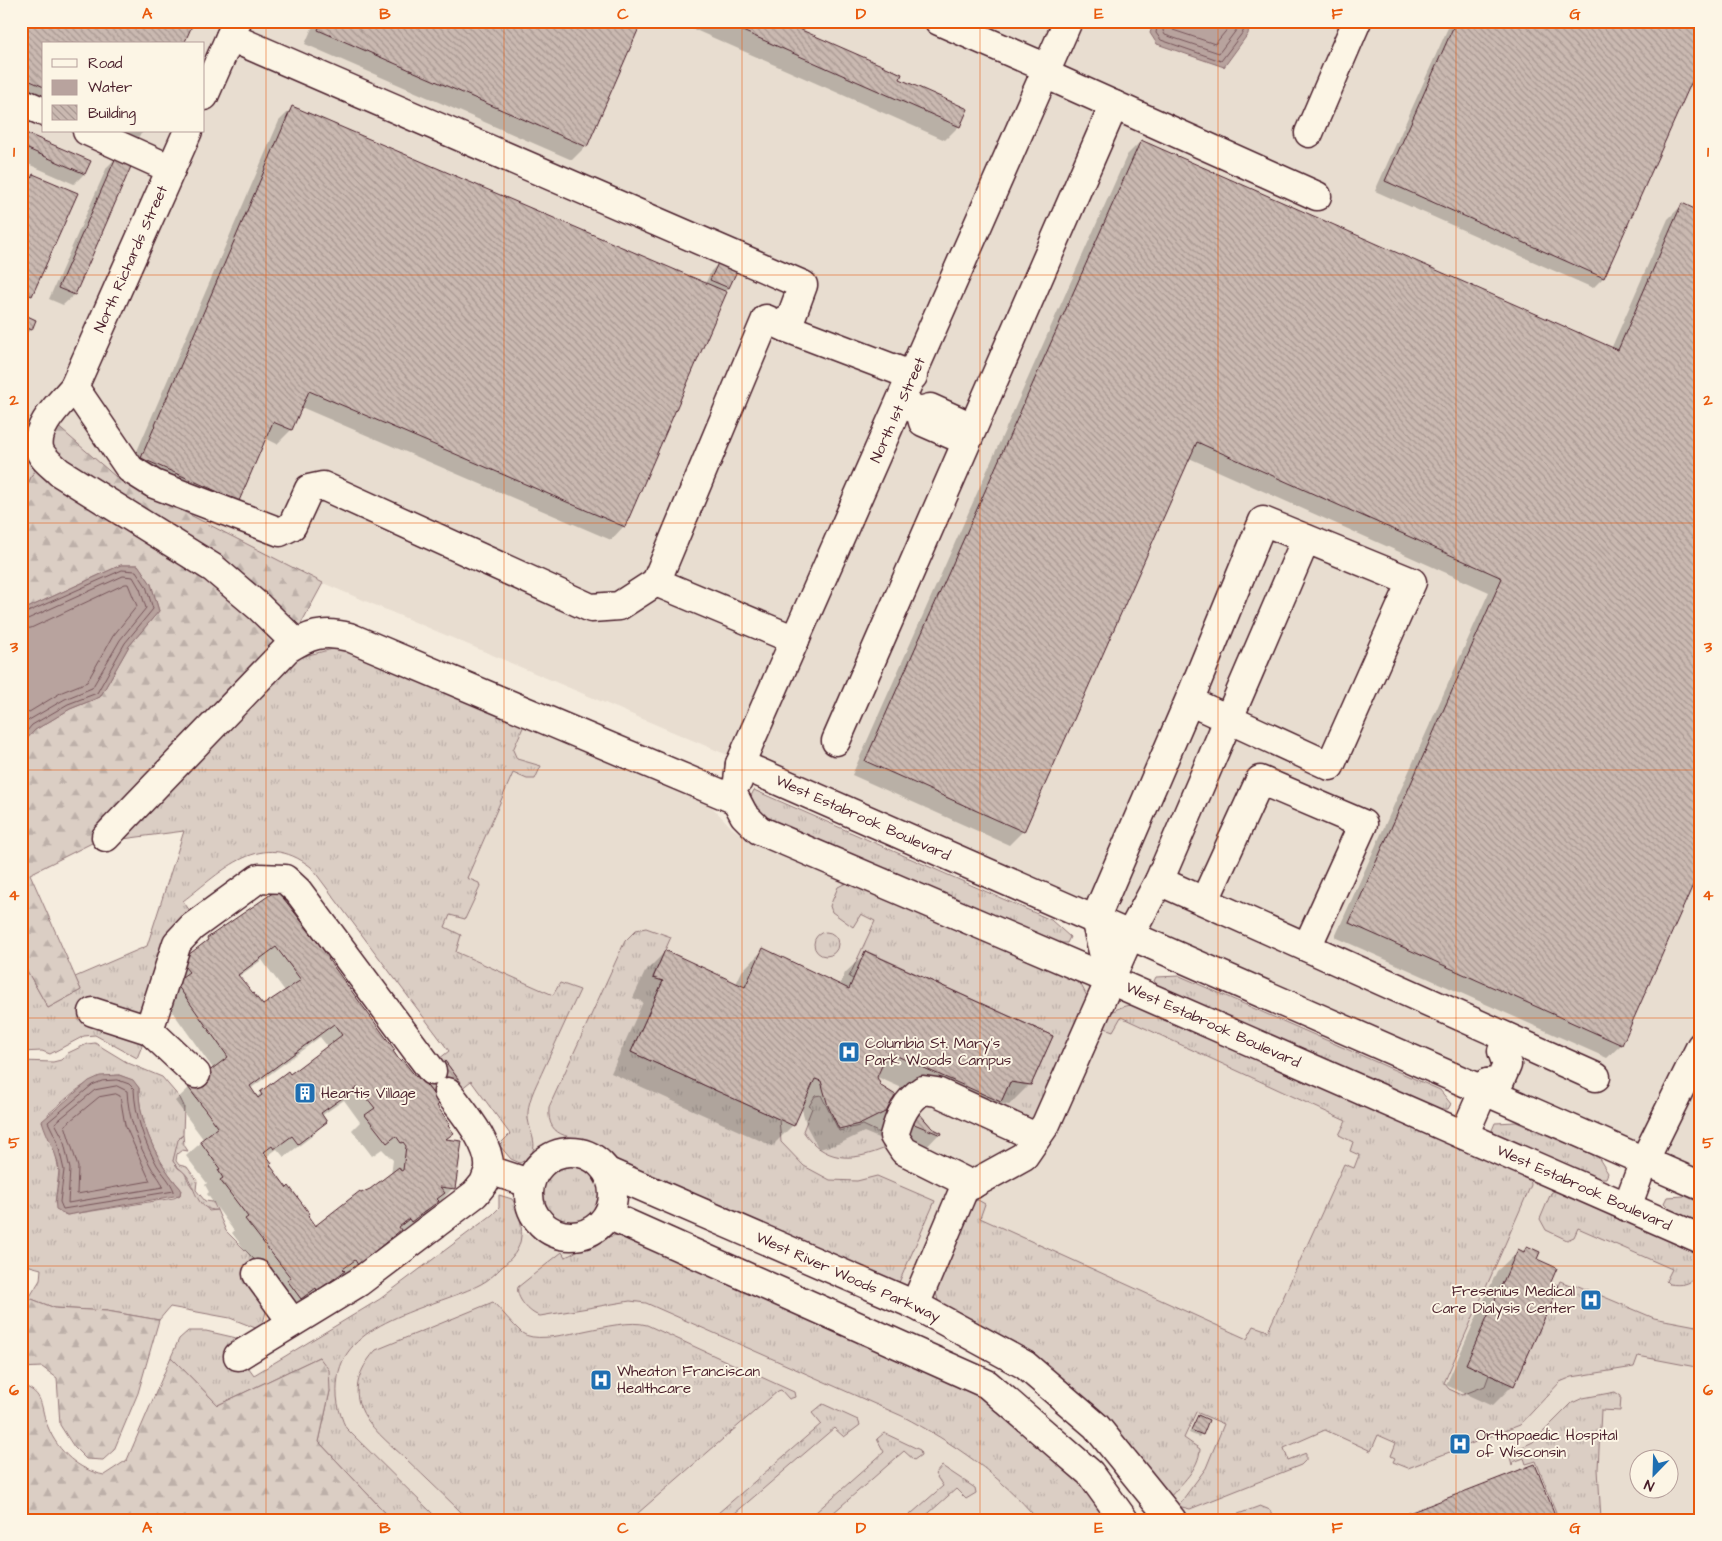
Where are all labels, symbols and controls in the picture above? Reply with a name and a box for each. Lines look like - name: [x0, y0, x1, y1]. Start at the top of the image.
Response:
- text: A: [142, 3, 153, 25]
- text: B: [379, 3, 391, 25]
- text: C: [617, 3, 629, 25]
- text: D: [856, 3, 867, 25]
- text: E: [1094, 3, 1104, 25]
- text: F: [1331, 3, 1343, 25]
- text: G: [1569, 3, 1581, 25]
- legend: [42, 42, 205, 132]
- text: Road: [88, 53, 123, 74]
- text: Water: [88, 77, 132, 98]
- text: Building: [88, 103, 136, 125]
- text: 1: [13, 141, 16, 163]
- text: 1: [1707, 141, 1710, 163]
- street label: North Richards Street: [89, 182, 173, 336]
- street label: North 1st Street: [865, 354, 931, 466]
- text: 2: [8, 389, 19, 411]
- text: 2: [1702, 389, 1713, 411]
- text: 3: [9, 636, 19, 658]
- text: 3: [1703, 636, 1713, 658]
- street label: West Estabrook Boulevard: [772, 770, 954, 866]
- text: 4: [9, 884, 20, 906]
- text: 4: [1703, 884, 1714, 906]
- street label: West Estabrook Boulevard: [1122, 977, 1304, 1073]
- place label: Columbia St. Mary's Park Woods Campus: [865, 1033, 1012, 1071]
- hospital icon: Columbia St. Mary's Park Woods Campus: [837, 1040, 861, 1064]
- building icon: Heartis Village: [293, 1081, 317, 1105]
- place label: Heartis Village: [321, 1083, 416, 1105]
- text: 5: [8, 1132, 20, 1154]
- text: 5: [1702, 1132, 1714, 1154]
- street label: West Estabrook Boulevard: [1493, 1140, 1675, 1236]
- street label: West River Woods Parkway: [752, 1227, 944, 1328]
- place label: Fresenius Medical Care Dialysis Center: [1432, 1281, 1575, 1320]
- hospital icon: Fresenius Medical Care Dialysis Center: [1579, 1288, 1603, 1312]
- place label: Wheaton Franciscan Healthcare: [617, 1361, 760, 1399]
- hospital icon: Wheaton Franciscan Healthcare: [589, 1368, 613, 1392]
- text: 6: [9, 1379, 19, 1401]
- text: 6: [1703, 1379, 1713, 1401]
- place label: Orthopaedic Hospital of Wisconsin: [1476, 1425, 1618, 1463]
- hospital icon: Orthopaedic Hospital of Wisconsin: [1448, 1432, 1472, 1456]
- north arrow: [1630, 1448, 1680, 1498]
- text: N: [1641, 1474, 1657, 1496]
- text: A: [142, 1517, 153, 1539]
- text: B: [379, 1517, 391, 1539]
- text: C: [617, 1517, 629, 1539]
- text: D: [856, 1517, 867, 1539]
- text: E: [1094, 1517, 1104, 1539]
- text: F: [1331, 1517, 1343, 1539]
- text: G: [1569, 1517, 1581, 1539]

